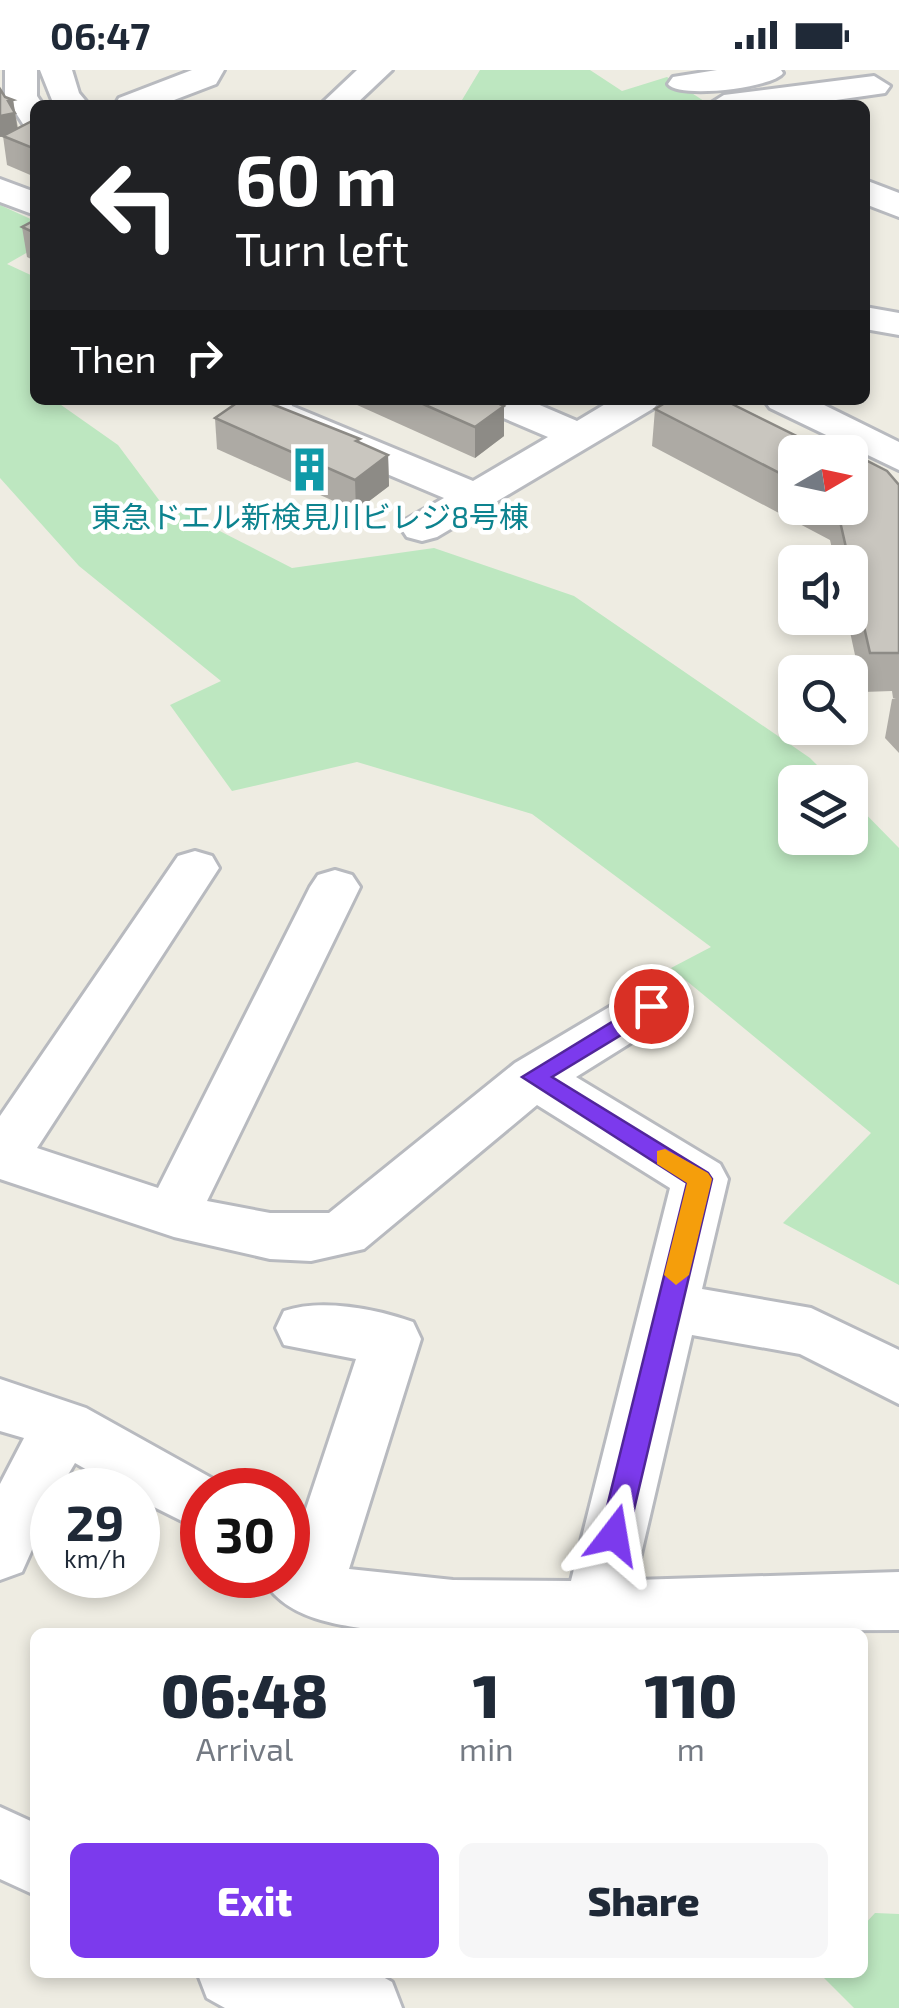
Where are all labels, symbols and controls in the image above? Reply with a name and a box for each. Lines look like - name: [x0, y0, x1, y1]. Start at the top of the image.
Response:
- text: 06:47: [50, 12, 150, 58]
- text: 60 m: [235, 136, 397, 220]
- icon: left: [70, 140, 200, 270]
- text: Turn left: [235, 221, 409, 275]
- icon: right: [177, 330, 232, 385]
- text: Then: [70, 335, 157, 381]
- north arrow: [778, 435, 868, 525]
- map controls: [778, 435, 868, 855]
- building icon: 東急ドエル新検見川ビレジ8号棟: [286, 445, 334, 493]
- place label: 東急ドエル新検見川ビレジ8号棟: [91, 498, 529, 534]
- button: sound: [778, 545, 868, 635]
- button: search: [778, 655, 868, 745]
- button: layers: [778, 765, 868, 855]
- pin: [609, 964, 694, 1049]
- icon: arrive: [624, 979, 679, 1034]
- speed limit sign: 30: [180, 1468, 310, 1598]
- position arrow: [562, 1483, 666, 1587]
- text: 29: [66, 1491, 124, 1551]
- text: km/h: [64, 1543, 126, 1573]
- text: 06:48: [161, 1658, 328, 1730]
- text: 1: [473, 1658, 500, 1730]
- text: 110: [644, 1658, 737, 1730]
- text: Arrival: [196, 1729, 293, 1767]
- text: min: [459, 1729, 514, 1767]
- text: m: [677, 1729, 705, 1767]
- button: Exit: [70, 1843, 439, 1958]
- button: Share: [459, 1843, 828, 1958]

